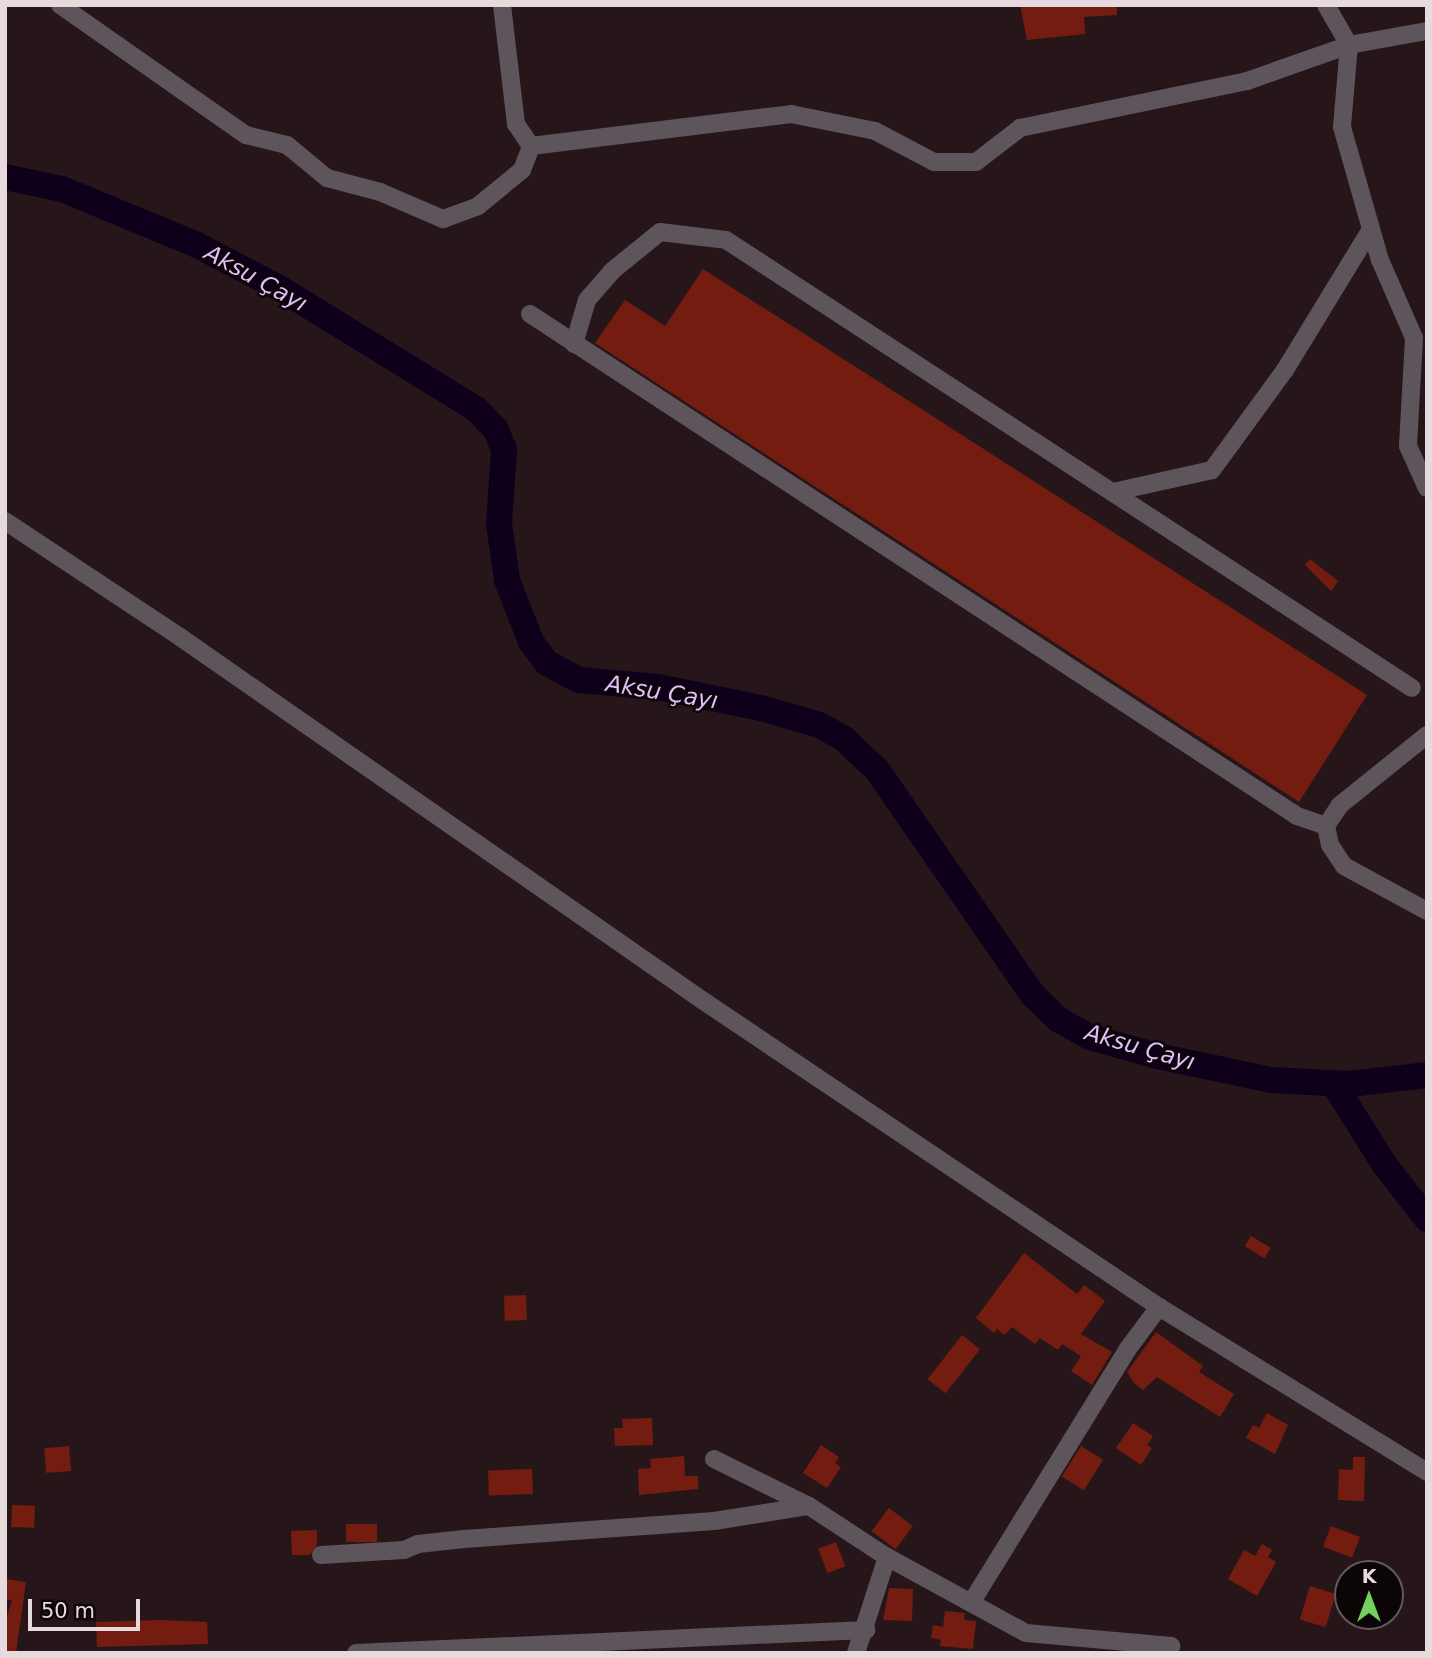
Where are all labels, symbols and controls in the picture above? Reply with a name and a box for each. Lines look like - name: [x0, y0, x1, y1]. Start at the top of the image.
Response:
- water label: Aksu Çayı: [200, 239, 312, 317]
- water label: Aksu Çayı: [604, 670, 720, 714]
- water label: Aksu Çayı: [1082, 1018, 1198, 1076]
- north arrow: [1334, 1560, 1404, 1630]
- text: K: [1362, 1565, 1376, 1587]
- scale bar: [32, 1584, 144, 1628]
- text: 50 m: [41, 1599, 95, 1623]

